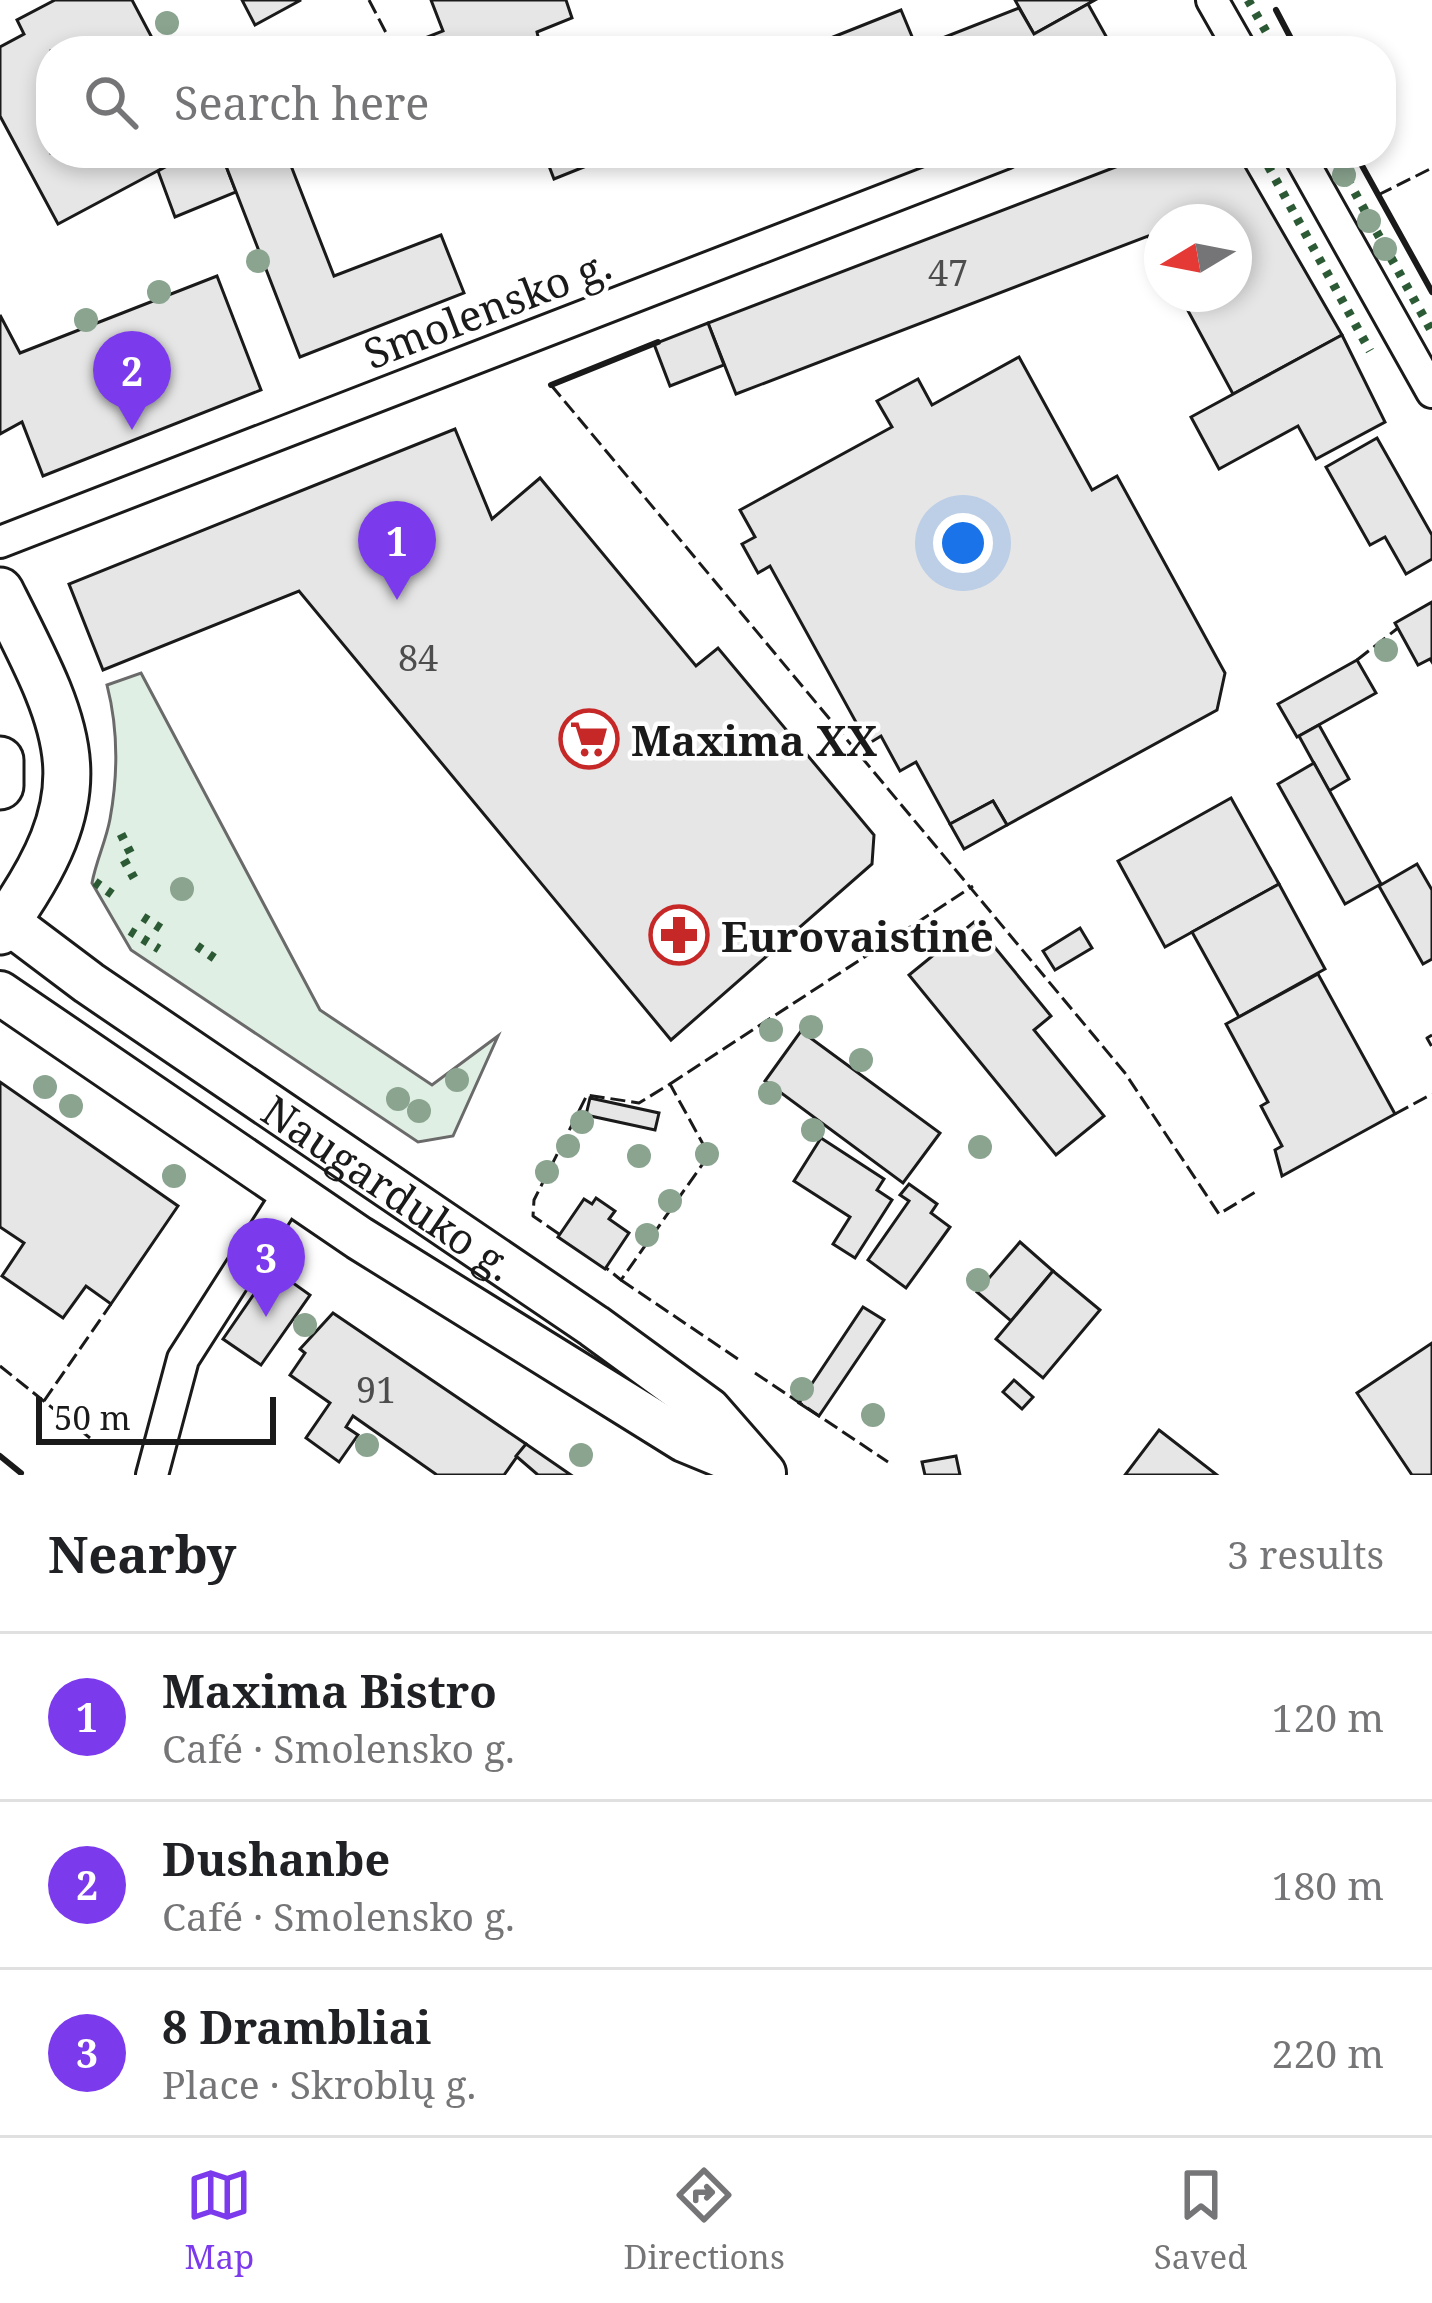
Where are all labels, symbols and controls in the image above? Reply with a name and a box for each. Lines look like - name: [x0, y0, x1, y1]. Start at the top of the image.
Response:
- search box: [36, 36, 1396, 168]
- icon: search: [78, 69, 144, 135]
- text: Search here: [174, 72, 429, 133]
- north arrow: [1144, 204, 1252, 312]
- street label: Smolensko g.: [355, 235, 619, 381]
- house number: 47: [928, 248, 968, 297]
- pin: 2: [93, 331, 171, 430]
- pin: 1: [358, 501, 436, 600]
- your location: [933, 513, 993, 573]
- house number: 84: [398, 633, 438, 682]
- supermarket icon: Maxima XX: [558, 708, 620, 770]
- place label: Maxima XX: [631, 711, 877, 768]
- pharmacy icon: Eurovaistinė: [648, 904, 710, 966]
- place label: Eurovaistinė: [721, 907, 994, 964]
- street label: Naugarduko g.: [252, 1081, 526, 1293]
- pin: 3: [227, 1218, 305, 1317]
- house number: 91: [356, 1365, 396, 1414]
- scale bar: [36, 1391, 276, 1444]
- text: 50 m: [54, 1395, 131, 1440]
- text: Nearby: [48, 1518, 236, 1588]
- text: 3 results: [1227, 1527, 1384, 1580]
- text: Maxima Bistro: [162, 1660, 497, 1721]
- text: 1: [76, 1690, 98, 1743]
- text: 120 m: [1272, 1690, 1384, 1743]
- text: Café · Smolensko g.: [162, 1721, 515, 1774]
- text: Dushanbe: [162, 1828, 390, 1889]
- text: 2: [76, 1858, 98, 1911]
- text: 180 m: [1272, 1858, 1384, 1911]
- text: Café · Smolensko g.: [162, 1889, 515, 1942]
- text: 8 Drambliai: [162, 1996, 431, 2057]
- text: 3: [76, 2026, 98, 2079]
- text: 220 m: [1272, 2026, 1384, 2079]
- text: Place · Skroblų g.: [162, 2057, 476, 2110]
- tab: Map: [185, 2162, 254, 2279]
- tab: Directions: [623, 2162, 785, 2279]
- tab: Saved: [1154, 2162, 1247, 2279]

